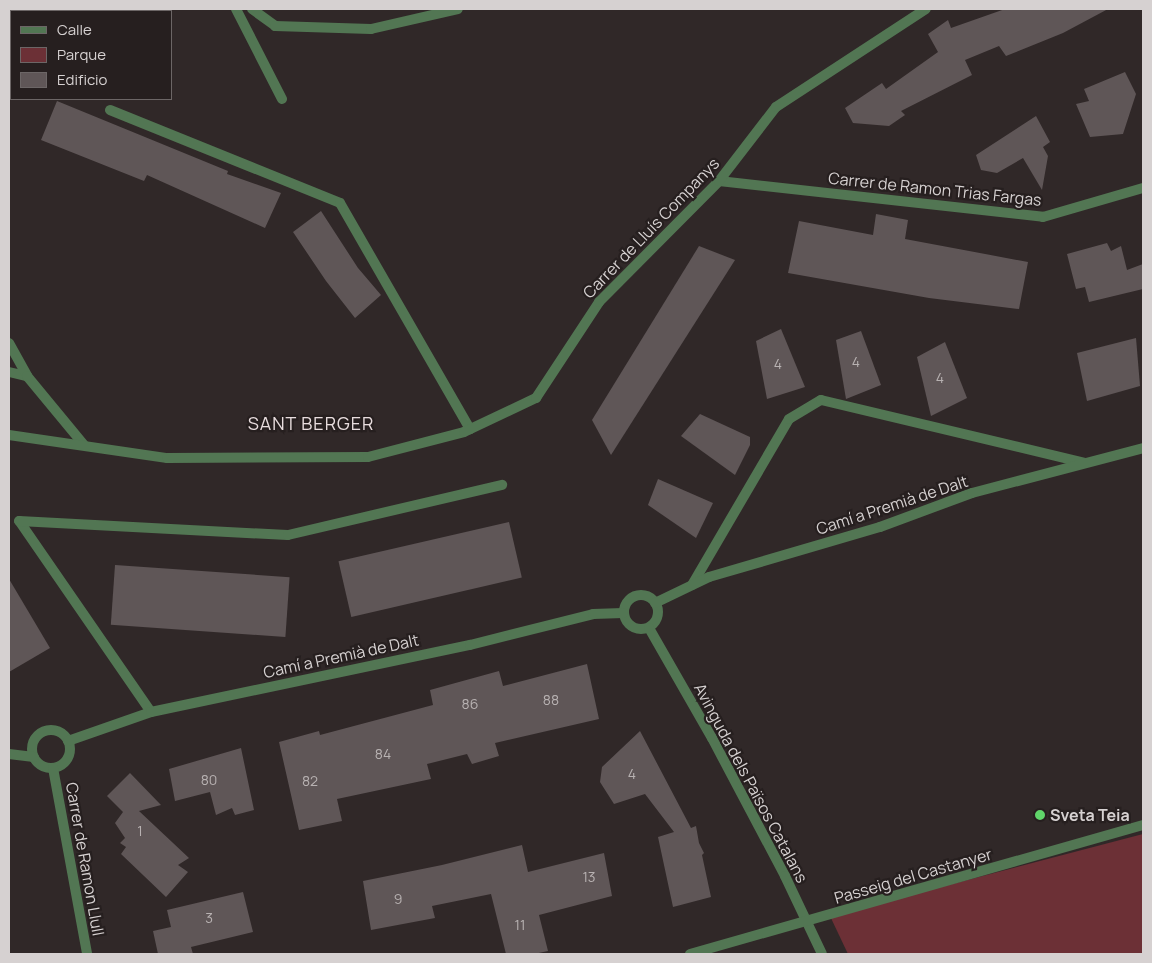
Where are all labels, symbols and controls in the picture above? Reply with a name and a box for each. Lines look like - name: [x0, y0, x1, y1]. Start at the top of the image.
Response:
- legend: [10, 10, 172, 100]
- text: Calle: [57, 19, 92, 40]
- text: Parque: [57, 44, 106, 65]
- text: Edificio: [57, 69, 107, 90]
- street label: Carrer de Lluís Companys: [579, 154, 723, 302]
- street label: Carrer de Ramon Trias Fargas: [827, 168, 1043, 210]
- house number: 4: [852, 354, 860, 370]
- house number: 4: [774, 356, 782, 372]
- house number: 4: [936, 370, 944, 386]
- district label: SANT BERGER: [246, 412, 376, 434]
- street label: Camí a Premià de Dalt: [814, 471, 970, 539]
- street label: Camí a Premià de Dalt: [261, 630, 421, 682]
- street label: Avinguda dels Països Catalans: [690, 680, 812, 886]
- house number: 88: [543, 692, 559, 708]
- house number: 86: [462, 696, 478, 712]
- house number: 84: [375, 746, 391, 762]
- house number: 4: [628, 766, 636, 782]
- house number: 80: [201, 772, 217, 788]
- house number: 82: [302, 773, 318, 789]
- street label: Carrer de Ramon Llull: [62, 781, 108, 937]
- place label: Sveta Teia: [1050, 805, 1130, 825]
- marker: Sveta Teia: [1034, 809, 1046, 821]
- house number: 1: [137, 823, 143, 839]
- street label: Passeig del Castanyer: [832, 844, 994, 908]
- house number: 13: [582, 869, 596, 885]
- house number: 9: [394, 891, 402, 907]
- house number: 3: [205, 910, 213, 926]
- house number: 11: [515, 917, 525, 933]

